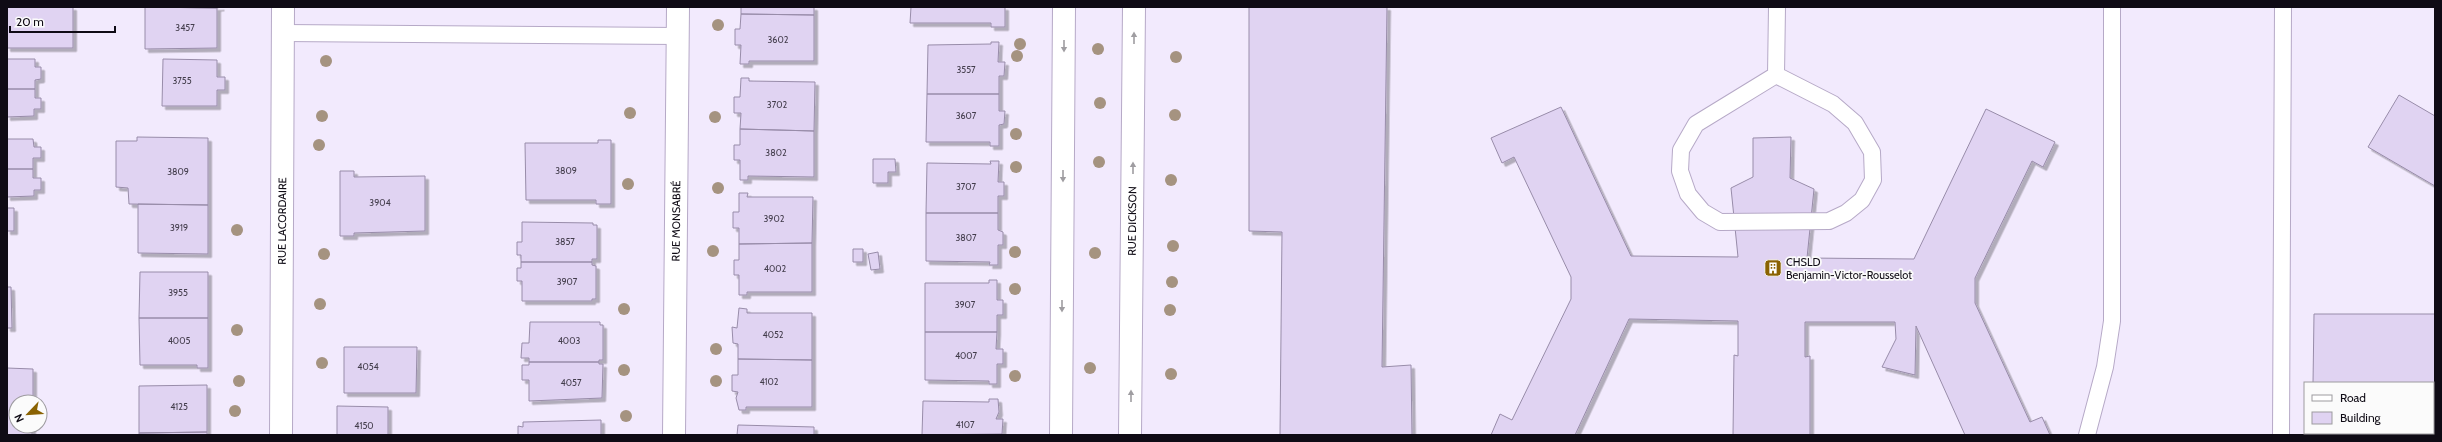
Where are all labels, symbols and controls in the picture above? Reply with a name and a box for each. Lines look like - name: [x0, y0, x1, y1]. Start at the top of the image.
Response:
- scale bar: [10, 8, 115, 34]
- text: 20 m: [16, 14, 44, 29]
- house number: 3457: [175, 22, 195, 33]
- one-way arrow: [1131, 31, 1137, 44]
- house number: 3602: [768, 34, 789, 45]
- one-way arrow: [1061, 40, 1067, 53]
- house number: 3557: [956, 64, 976, 75]
- house number: 3755: [172, 75, 192, 86]
- house number: 3702: [767, 99, 787, 110]
- house number: 3607: [956, 110, 977, 121]
- house number: 3802: [765, 147, 787, 158]
- one-way arrow: [1130, 161, 1136, 174]
- house number: 3809: [555, 165, 577, 176]
- house number: 3809: [167, 166, 189, 177]
- one-way arrow: [1060, 170, 1066, 183]
- street label: RUE LACORDAIRE: [275, 177, 289, 265]
- street label: RUE MONSABRÉ: [669, 181, 683, 262]
- house number: 3707: [956, 181, 976, 192]
- street label: RUE DICKSON: [1125, 186, 1139, 256]
- house number: 3904: [369, 197, 391, 208]
- house number: 3902: [764, 213, 785, 224]
- house number: 3919: [170, 222, 188, 233]
- house number: 3807: [955, 232, 977, 243]
- house number: 3857: [555, 236, 575, 247]
- place label: CHSLD Benjamin-Victor-Rousselot: [1786, 255, 1912, 282]
- building icon: CHSLD Benjamin-Victor-Rousselot: [1763, 258, 1783, 278]
- house number: 4002: [764, 263, 787, 274]
- house number: 3907: [557, 276, 578, 287]
- house number: 3955: [168, 287, 188, 298]
- house number: 3907: [955, 299, 976, 310]
- one-way arrow: [1059, 300, 1065, 313]
- house number: 4052: [762, 329, 784, 340]
- house number: 4005: [168, 335, 190, 346]
- house number: 4003: [558, 335, 580, 346]
- house number: 4007: [955, 350, 978, 361]
- house number: 4054: [357, 361, 379, 372]
- house number: 4102: [759, 376, 779, 387]
- house number: 4057: [561, 377, 582, 388]
- legend: [2304, 382, 2434, 434]
- one-way arrow: [1128, 389, 1134, 402]
- text: Road: [2340, 390, 2366, 405]
- north arrow: [8, 394, 48, 434]
- house number: 4125: [170, 401, 188, 412]
- text: Building: [2340, 410, 2382, 425]
- text: N: [11, 412, 27, 425]
- house number: 4107: [956, 419, 975, 430]
- house number: 4150: [354, 420, 374, 431]

